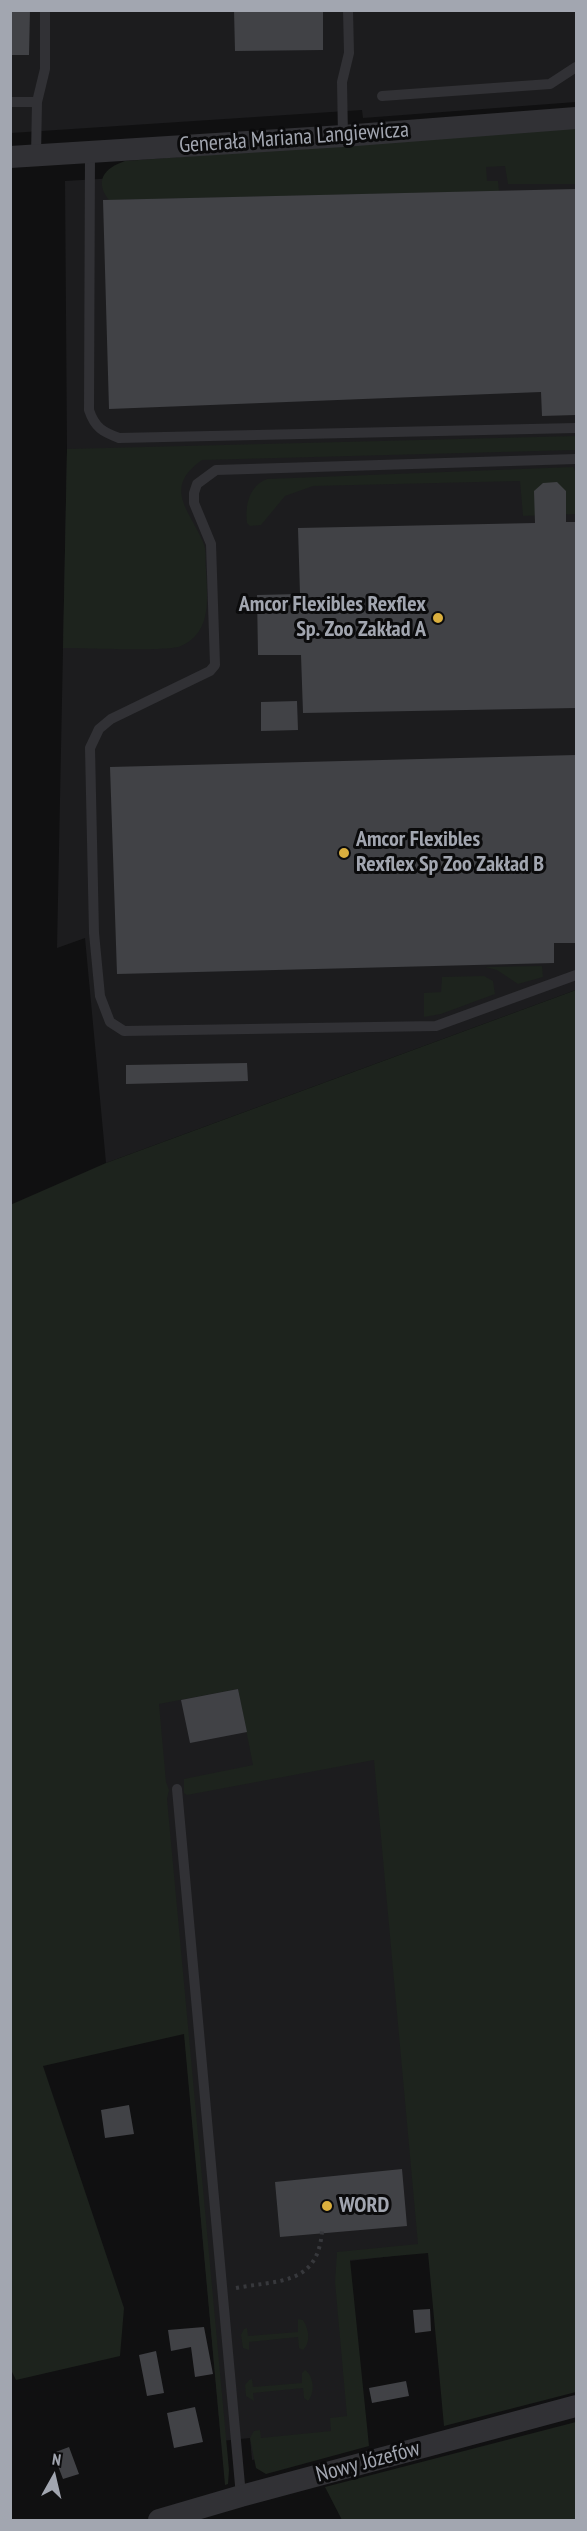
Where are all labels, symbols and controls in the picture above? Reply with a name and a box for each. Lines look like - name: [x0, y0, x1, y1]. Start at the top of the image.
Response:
- street label: Generała Mariana Langiewicza: [178, 117, 410, 159]
- place label: Amcor Flexibles Rexflex Sp. Zoo Zakład A: [239, 592, 426, 644]
- marker: Amcor Flexibles Rexflex Sp. Zoo Zakład A: [431, 611, 445, 625]
- place label: Amcor Flexibles Rexflex Sp Zoo Zakład B: [356, 827, 544, 878]
- marker: Amcor Flexibles Rexflex Sp Zoo Zakład B: [337, 846, 351, 860]
- place label: WORD: [339, 2193, 389, 2219]
- marker: WORD: [320, 2199, 334, 2213]
- street label: Nowy Józefów: [313, 2435, 423, 2489]
- north arrow: [24, 2447, 84, 2507]
- text: N: [51, 2449, 62, 2470]

